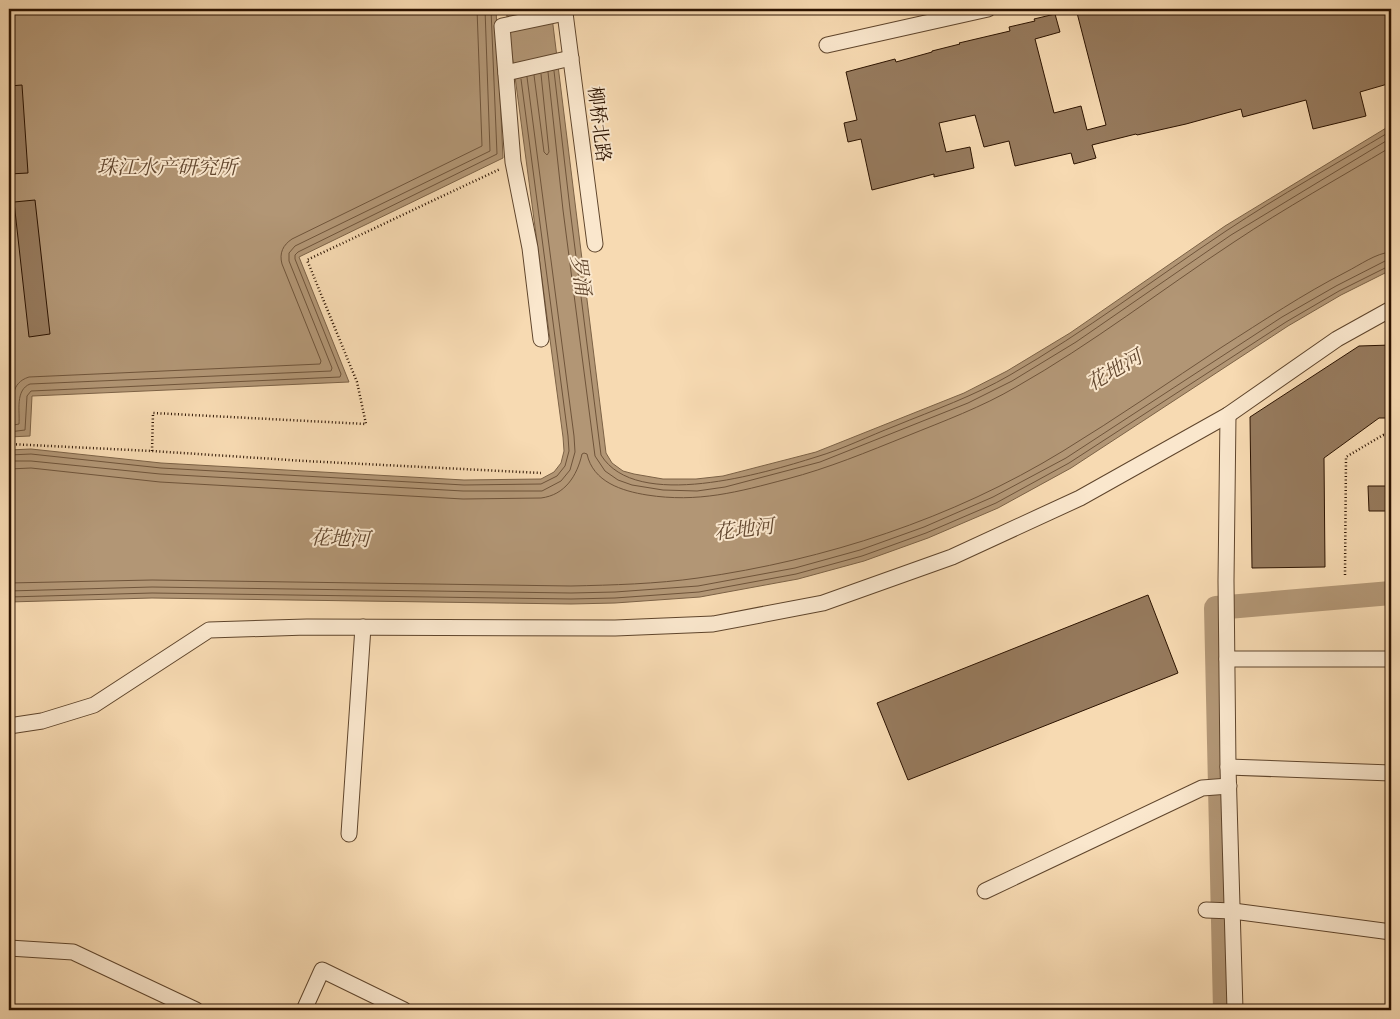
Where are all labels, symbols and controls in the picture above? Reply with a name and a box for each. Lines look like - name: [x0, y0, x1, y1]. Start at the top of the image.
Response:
- street label: 柳桥北路: [582, 85, 615, 163]
- water label: 珠江水产研究所: [97, 156, 240, 181]
- water label: 罗涌: [564, 254, 595, 299]
- water label: 花地河: [1083, 344, 1150, 397]
- water label: 花地河: [713, 514, 778, 547]
- water label: 花地河: [310, 526, 373, 553]

